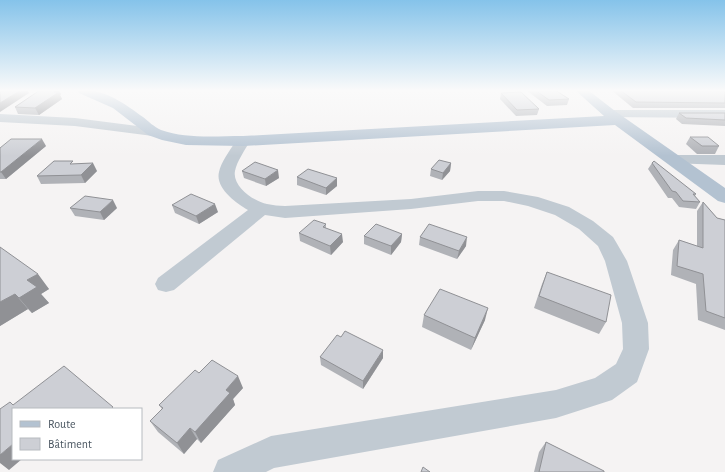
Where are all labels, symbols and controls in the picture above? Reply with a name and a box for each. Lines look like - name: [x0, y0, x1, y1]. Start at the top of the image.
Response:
- legend: [12, 408, 142, 460]
- text: Route: [48, 418, 75, 430]
- text: Bâtiment: [48, 438, 92, 450]

